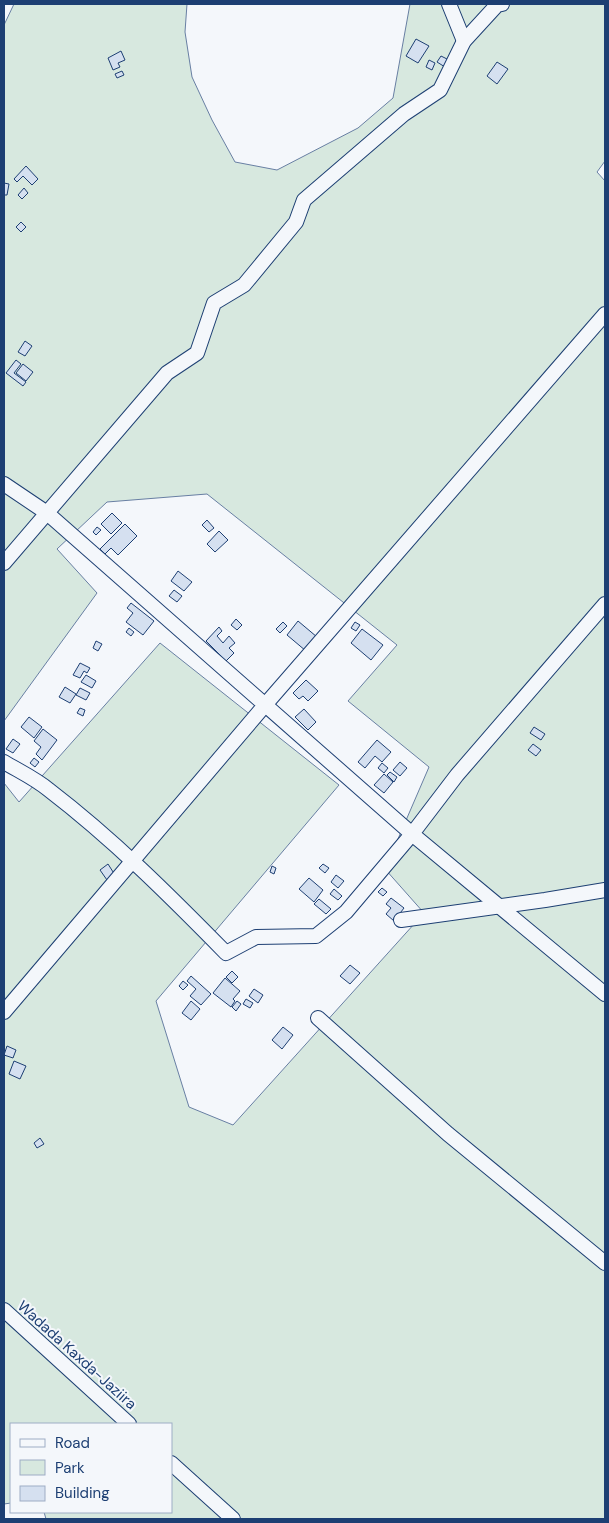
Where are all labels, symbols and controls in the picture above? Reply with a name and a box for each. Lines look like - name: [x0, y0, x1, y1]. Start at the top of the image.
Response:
- street label: Wadada Kaxda-Jaziira: [13, 1296, 141, 1414]
- legend: [10, 1423, 172, 1513]
- text: Road: [55, 1433, 90, 1453]
- text: Park: [55, 1458, 85, 1478]
- text: Building: [55, 1483, 110, 1503]

